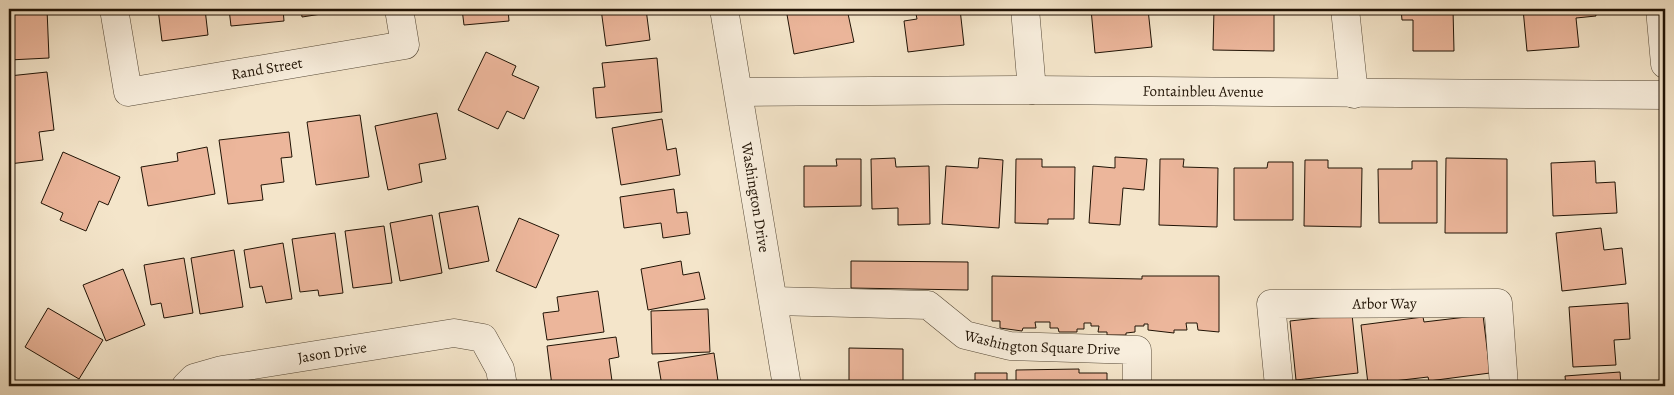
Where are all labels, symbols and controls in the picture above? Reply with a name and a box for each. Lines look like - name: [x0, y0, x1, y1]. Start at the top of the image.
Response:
- street label: Rand Street: [230, 53, 304, 84]
- street label: Fontainbleu Avenue: [1142, 81, 1264, 102]
- street label: Washington Drive: [736, 140, 775, 254]
- street label: Arbor Way: [1351, 293, 1417, 314]
- street label: Washington Square Drive: [961, 325, 1121, 359]
- street label: Jason Drive: [296, 337, 369, 368]

